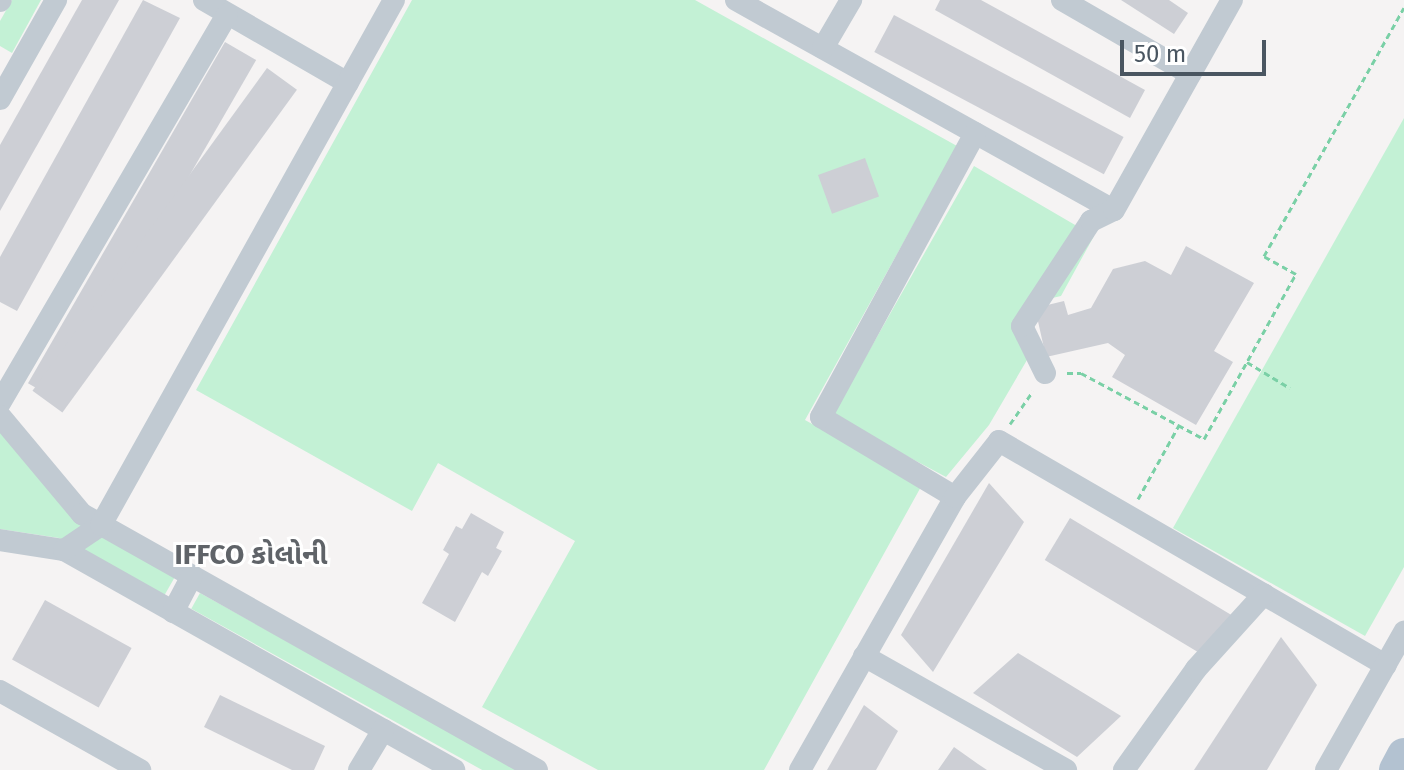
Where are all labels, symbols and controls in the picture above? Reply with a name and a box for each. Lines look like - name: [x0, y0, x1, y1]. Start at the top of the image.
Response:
- scale bar: [1124, 24, 1270, 74]
- text: 50 m: [1134, 40, 1186, 68]
- district label: IFFCO કોલોની: [175, 538, 327, 572]

